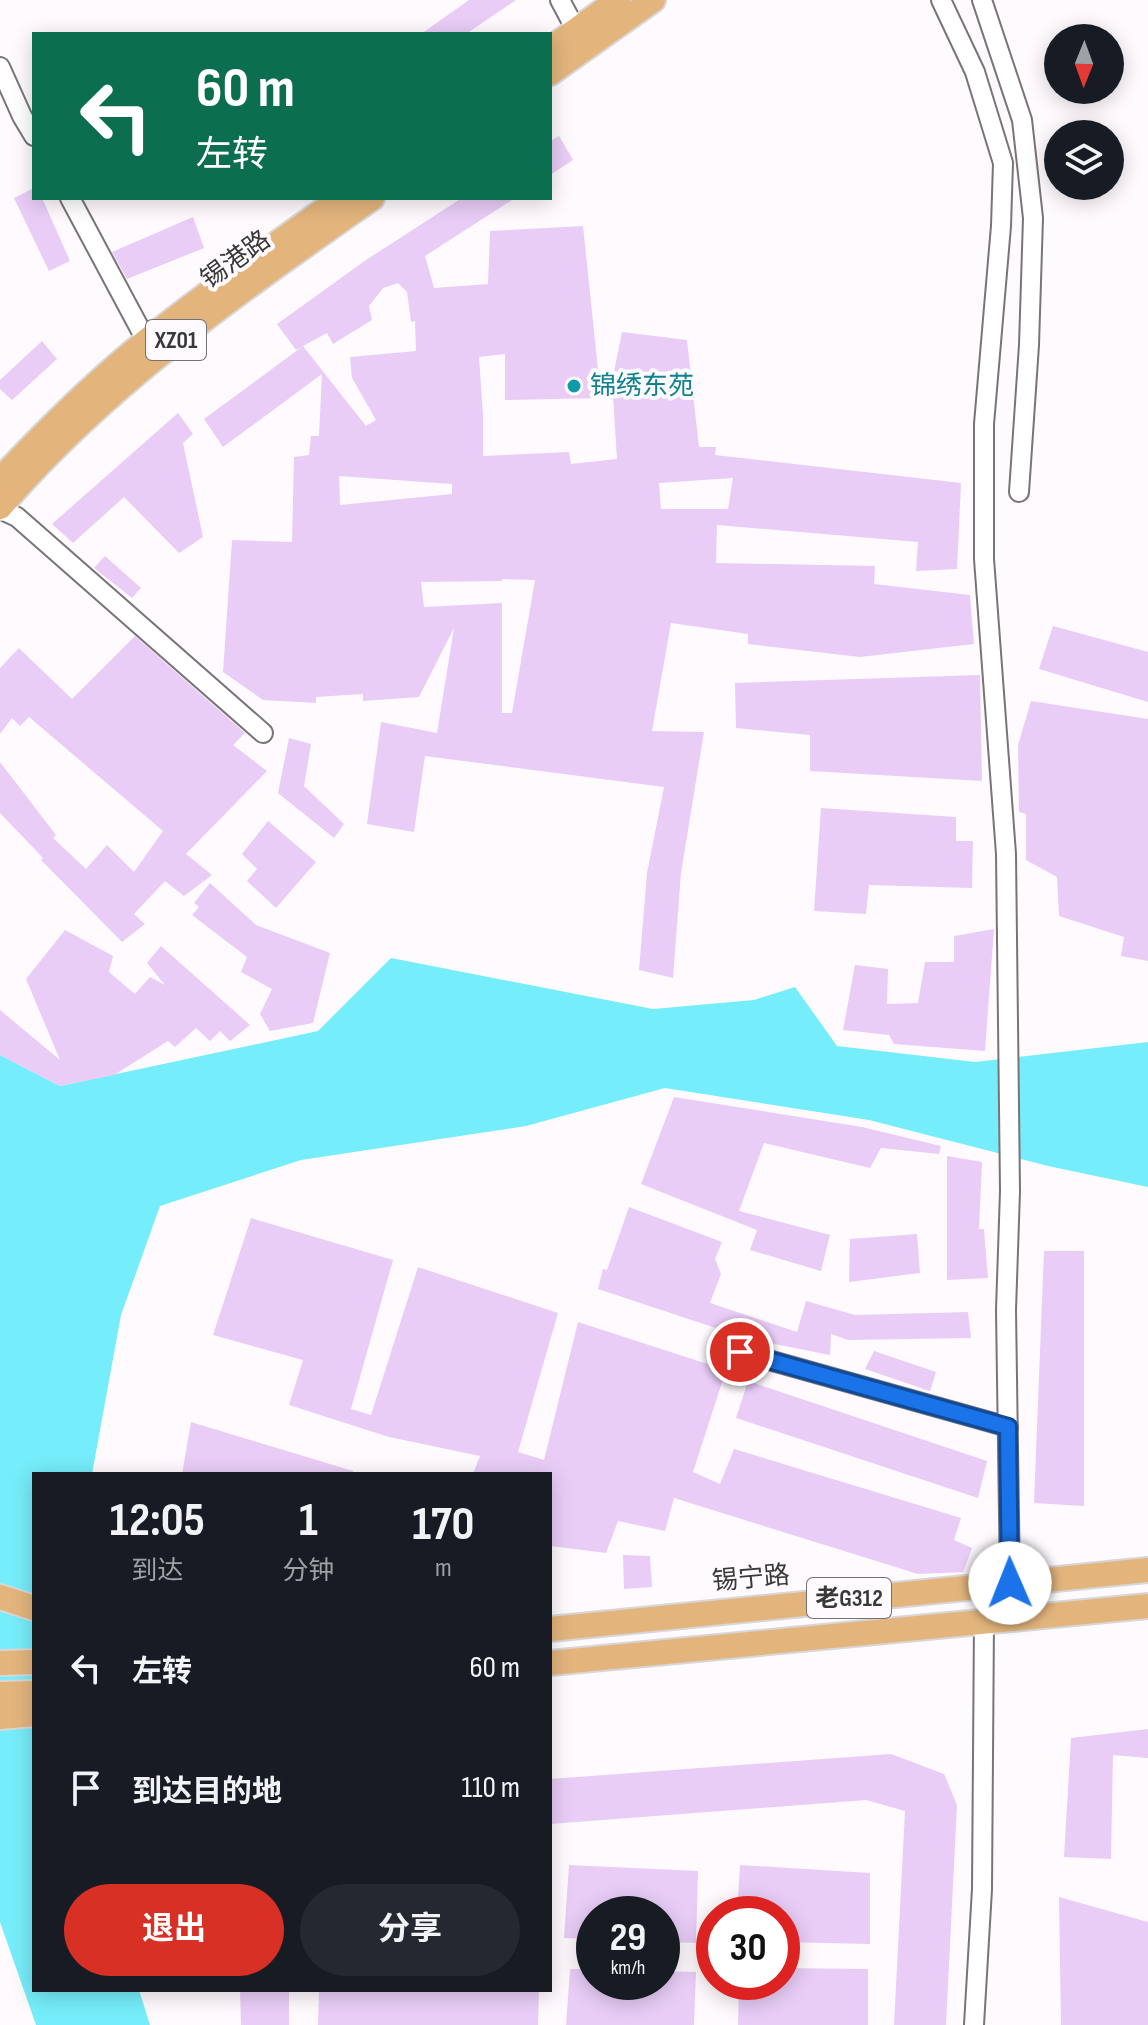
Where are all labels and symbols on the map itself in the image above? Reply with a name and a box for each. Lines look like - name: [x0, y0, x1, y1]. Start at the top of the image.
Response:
- north arrow: [1044, 24, 1124, 104]
- street label: 锡港路: [195, 225, 277, 295]
- road number: XZ01: [146, 320, 206, 360]
- place label: 锦绣东苑: [590, 371, 694, 402]
- marker: 锦绣东苑: [565, 377, 583, 395]
- pin: [706, 1318, 774, 1386]
- position arrow: [968, 1541, 1052, 1625]
- street label: 锡宁路: [711, 1560, 791, 1598]
- road number: 老G312: [807, 1578, 891, 1618]
- speed limit sign: 30: [696, 1896, 800, 2000]

